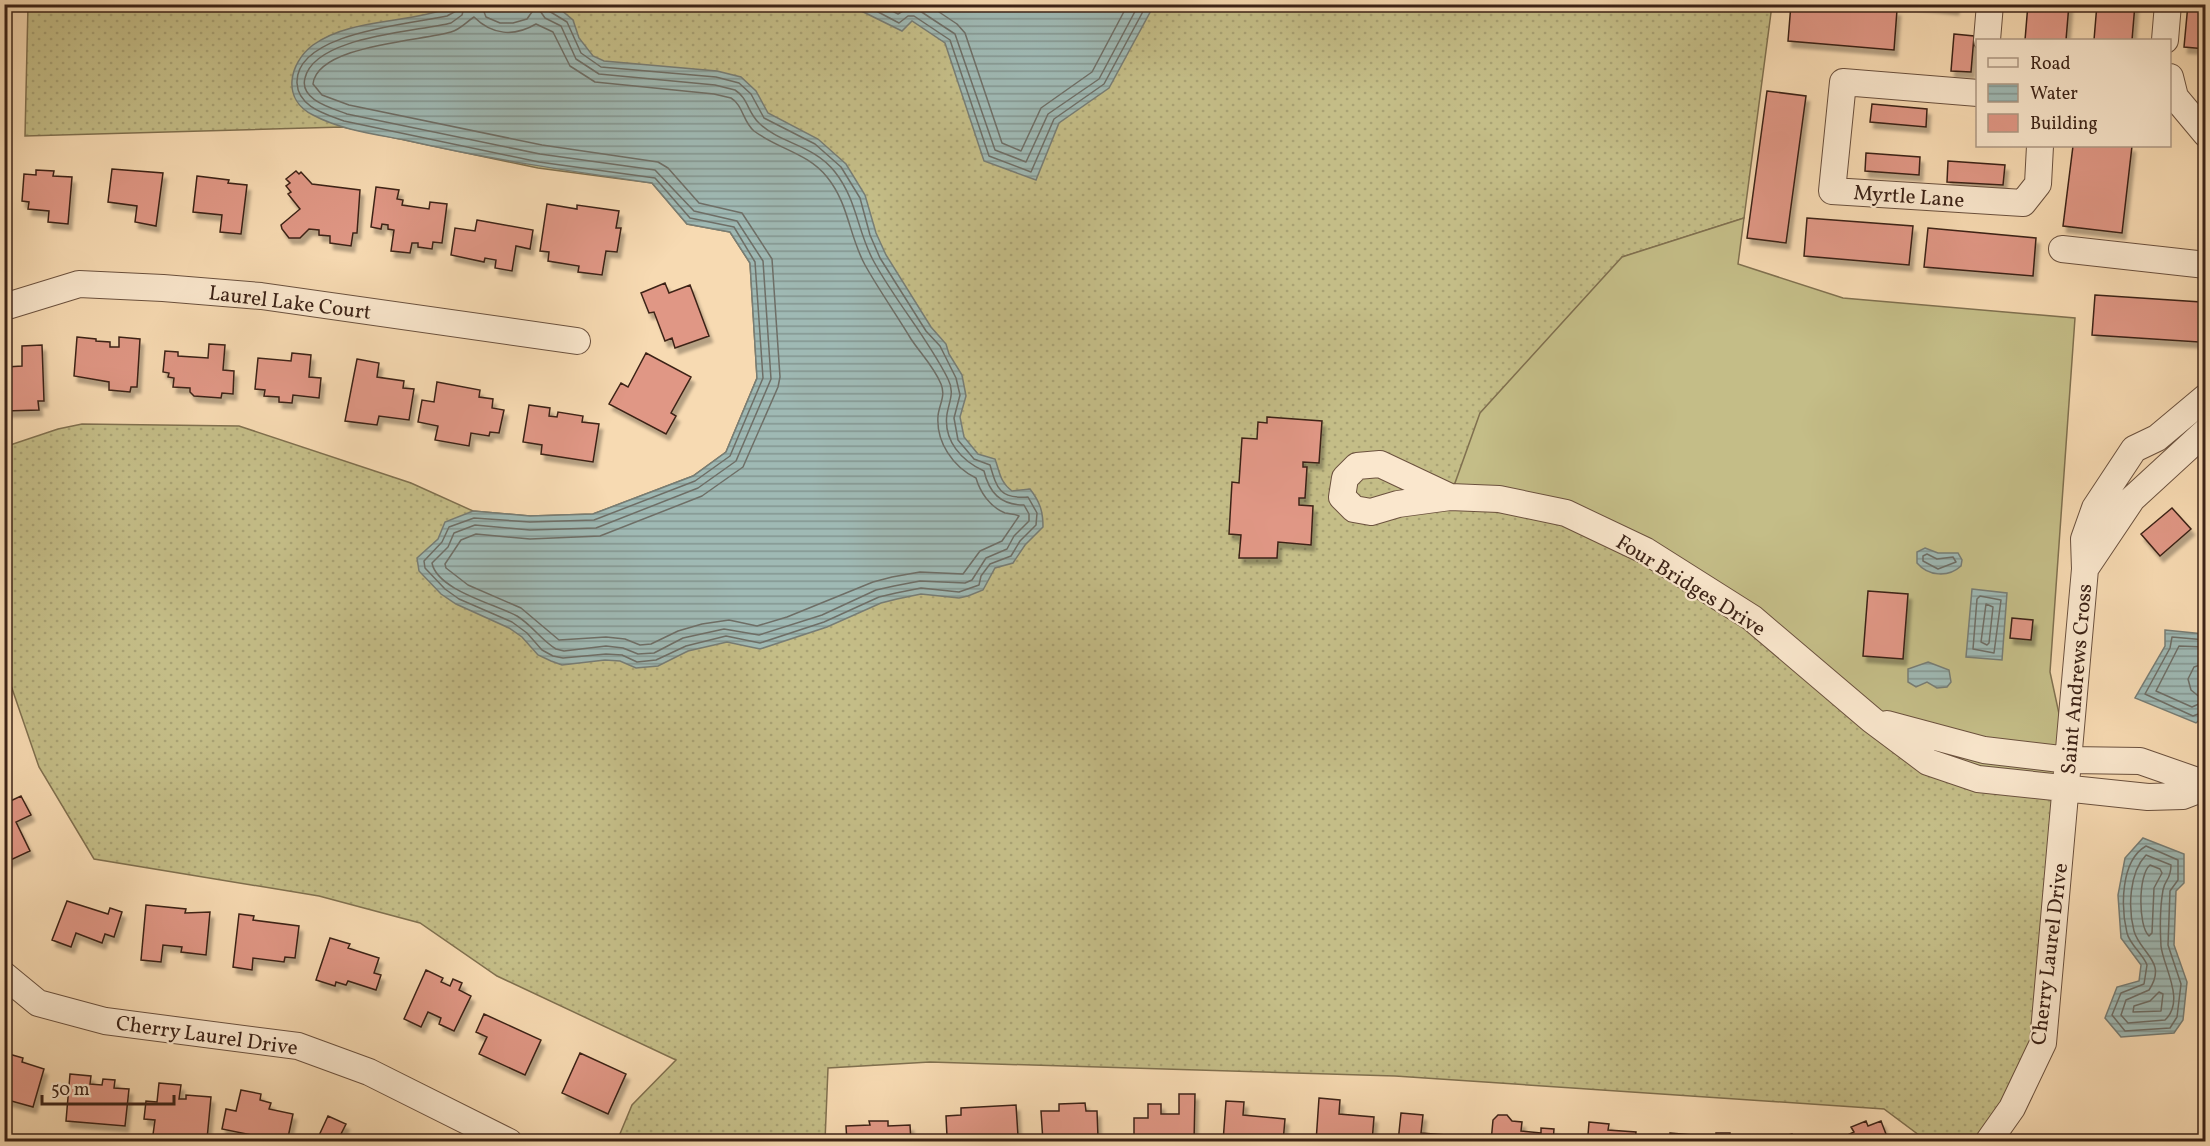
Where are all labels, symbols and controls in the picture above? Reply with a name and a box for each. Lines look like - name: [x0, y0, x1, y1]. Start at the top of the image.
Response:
- legend: [1976, 39, 2171, 147]
- text: Road: [2030, 52, 2071, 77]
- text: Water: [2030, 82, 2078, 107]
- text: Building: [2030, 112, 2098, 137]
- street label: Myrtle Lane: [1852, 179, 1965, 216]
- street label: Laurel Lake Court: [207, 279, 373, 328]
- street label: Four Bridges Drive: [1610, 528, 1771, 644]
- street label: Saint Andrews Cross: [2055, 583, 2100, 776]
- street label: Cherry Laurel Drive: [2025, 861, 2076, 1047]
- street label: Cherry Laurel Drive: [114, 1009, 300, 1064]
- scale bar: [42, 1068, 174, 1106]
- text: 50 m: [51, 1078, 90, 1103]

